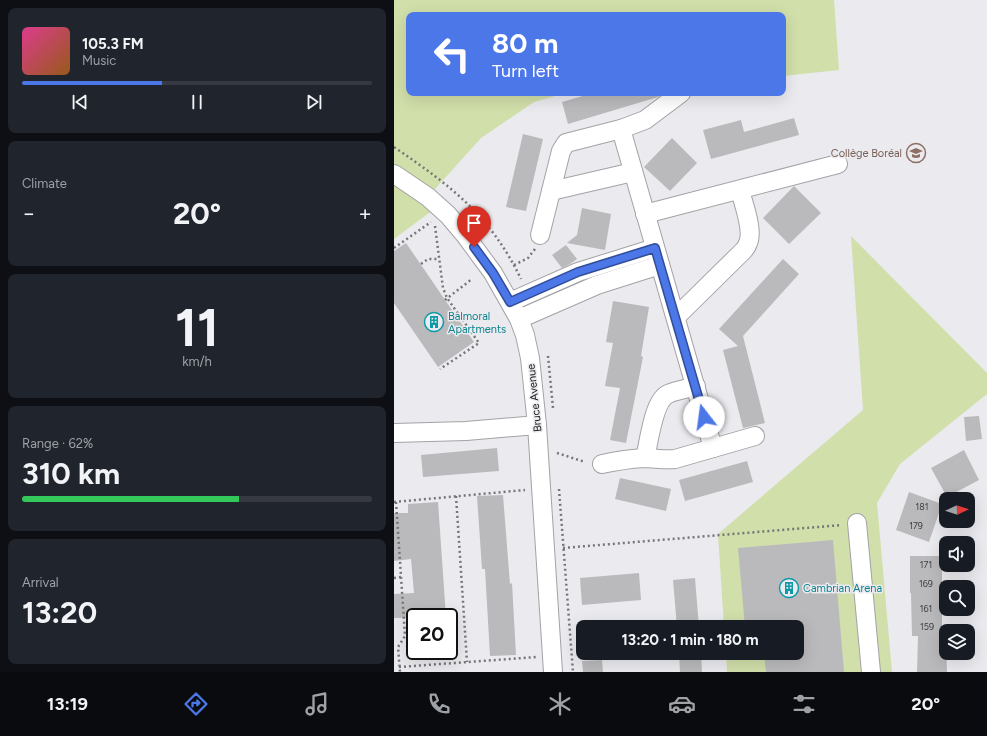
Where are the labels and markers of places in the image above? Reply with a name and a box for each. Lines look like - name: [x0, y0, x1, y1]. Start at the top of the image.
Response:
- school or university icon: Collège Boréal: [905, 142, 927, 164]
- place label: Collège Boréal: [831, 147, 902, 160]
- pin: [457, 206, 491, 247]
- place label: Balmoral Apartments: [448, 310, 506, 336]
- building icon: Balmoral Apartments: [423, 311, 445, 333]
- building icon: Cambrian Arena: [778, 577, 800, 599]
- place label: Cambrian Arena: [803, 582, 882, 595]

